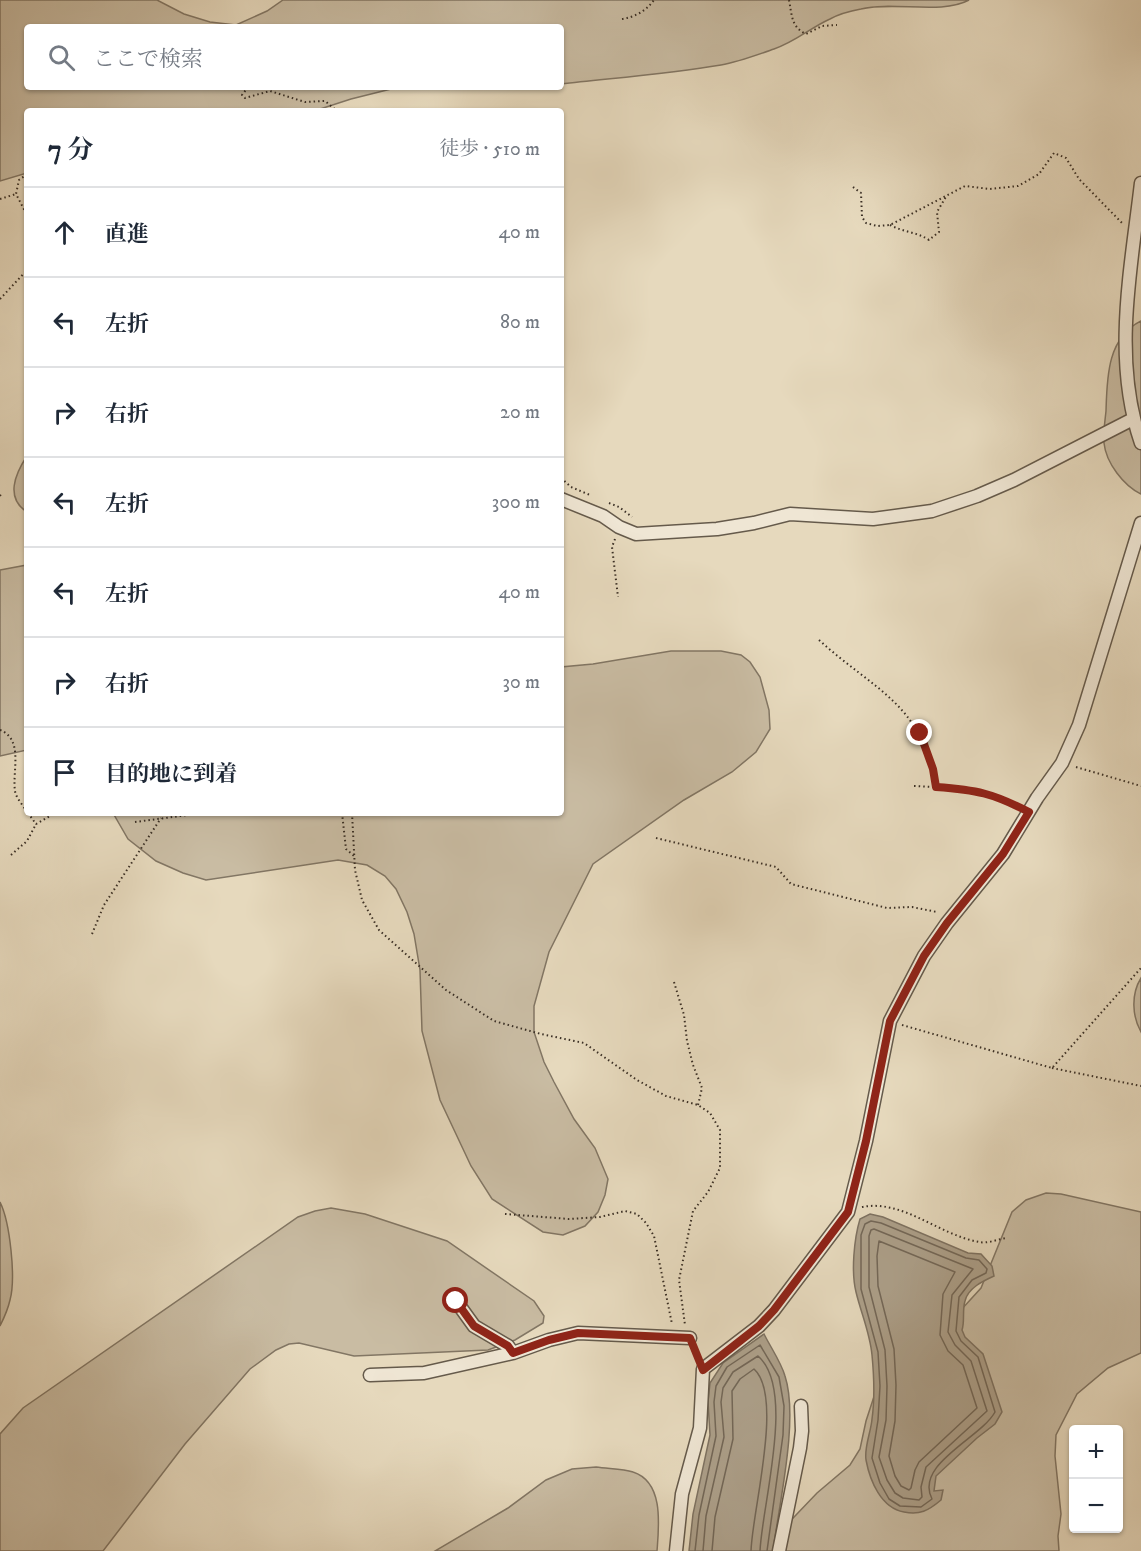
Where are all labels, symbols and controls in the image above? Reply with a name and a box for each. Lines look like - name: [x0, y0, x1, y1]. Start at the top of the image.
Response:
- search box: [24, 24, 564, 90]
- icon: search: [45, 41, 78, 74]
- text: ここで検索: [93, 46, 203, 73]
- text: 7 分: [48, 134, 93, 167]
- text: 徒歩 · 510 m: [439, 137, 540, 162]
- icon: ahead: [48, 216, 81, 249]
- text: 40 m: [498, 220, 540, 245]
- text: 直進: [105, 221, 149, 248]
- icon: left: [48, 306, 81, 339]
- text: 80 m: [500, 310, 540, 335]
- text: 左折: [105, 311, 149, 338]
- icon: right: [48, 396, 81, 429]
- text: 20 m: [500, 400, 540, 425]
- text: 右折: [105, 401, 149, 428]
- icon: left: [48, 486, 81, 519]
- text: 300 m: [492, 490, 540, 515]
- text: 左折: [105, 491, 149, 518]
- icon: left: [48, 576, 81, 609]
- text: 40 m: [498, 580, 540, 605]
- text: 左折: [105, 581, 149, 608]
- icon: right: [48, 666, 81, 699]
- text: 30 m: [502, 670, 540, 695]
- text: 右折: [105, 671, 149, 698]
- route end: [906, 719, 932, 745]
- icon: arrive: [48, 756, 81, 789]
- text: 目的地に到着: [105, 761, 237, 788]
- route start: [442, 1287, 468, 1313]
- map controls: [1069, 1425, 1123, 1533]
- button: +: [1069, 1425, 1123, 1479]
- button: −: [1069, 1479, 1123, 1533]

